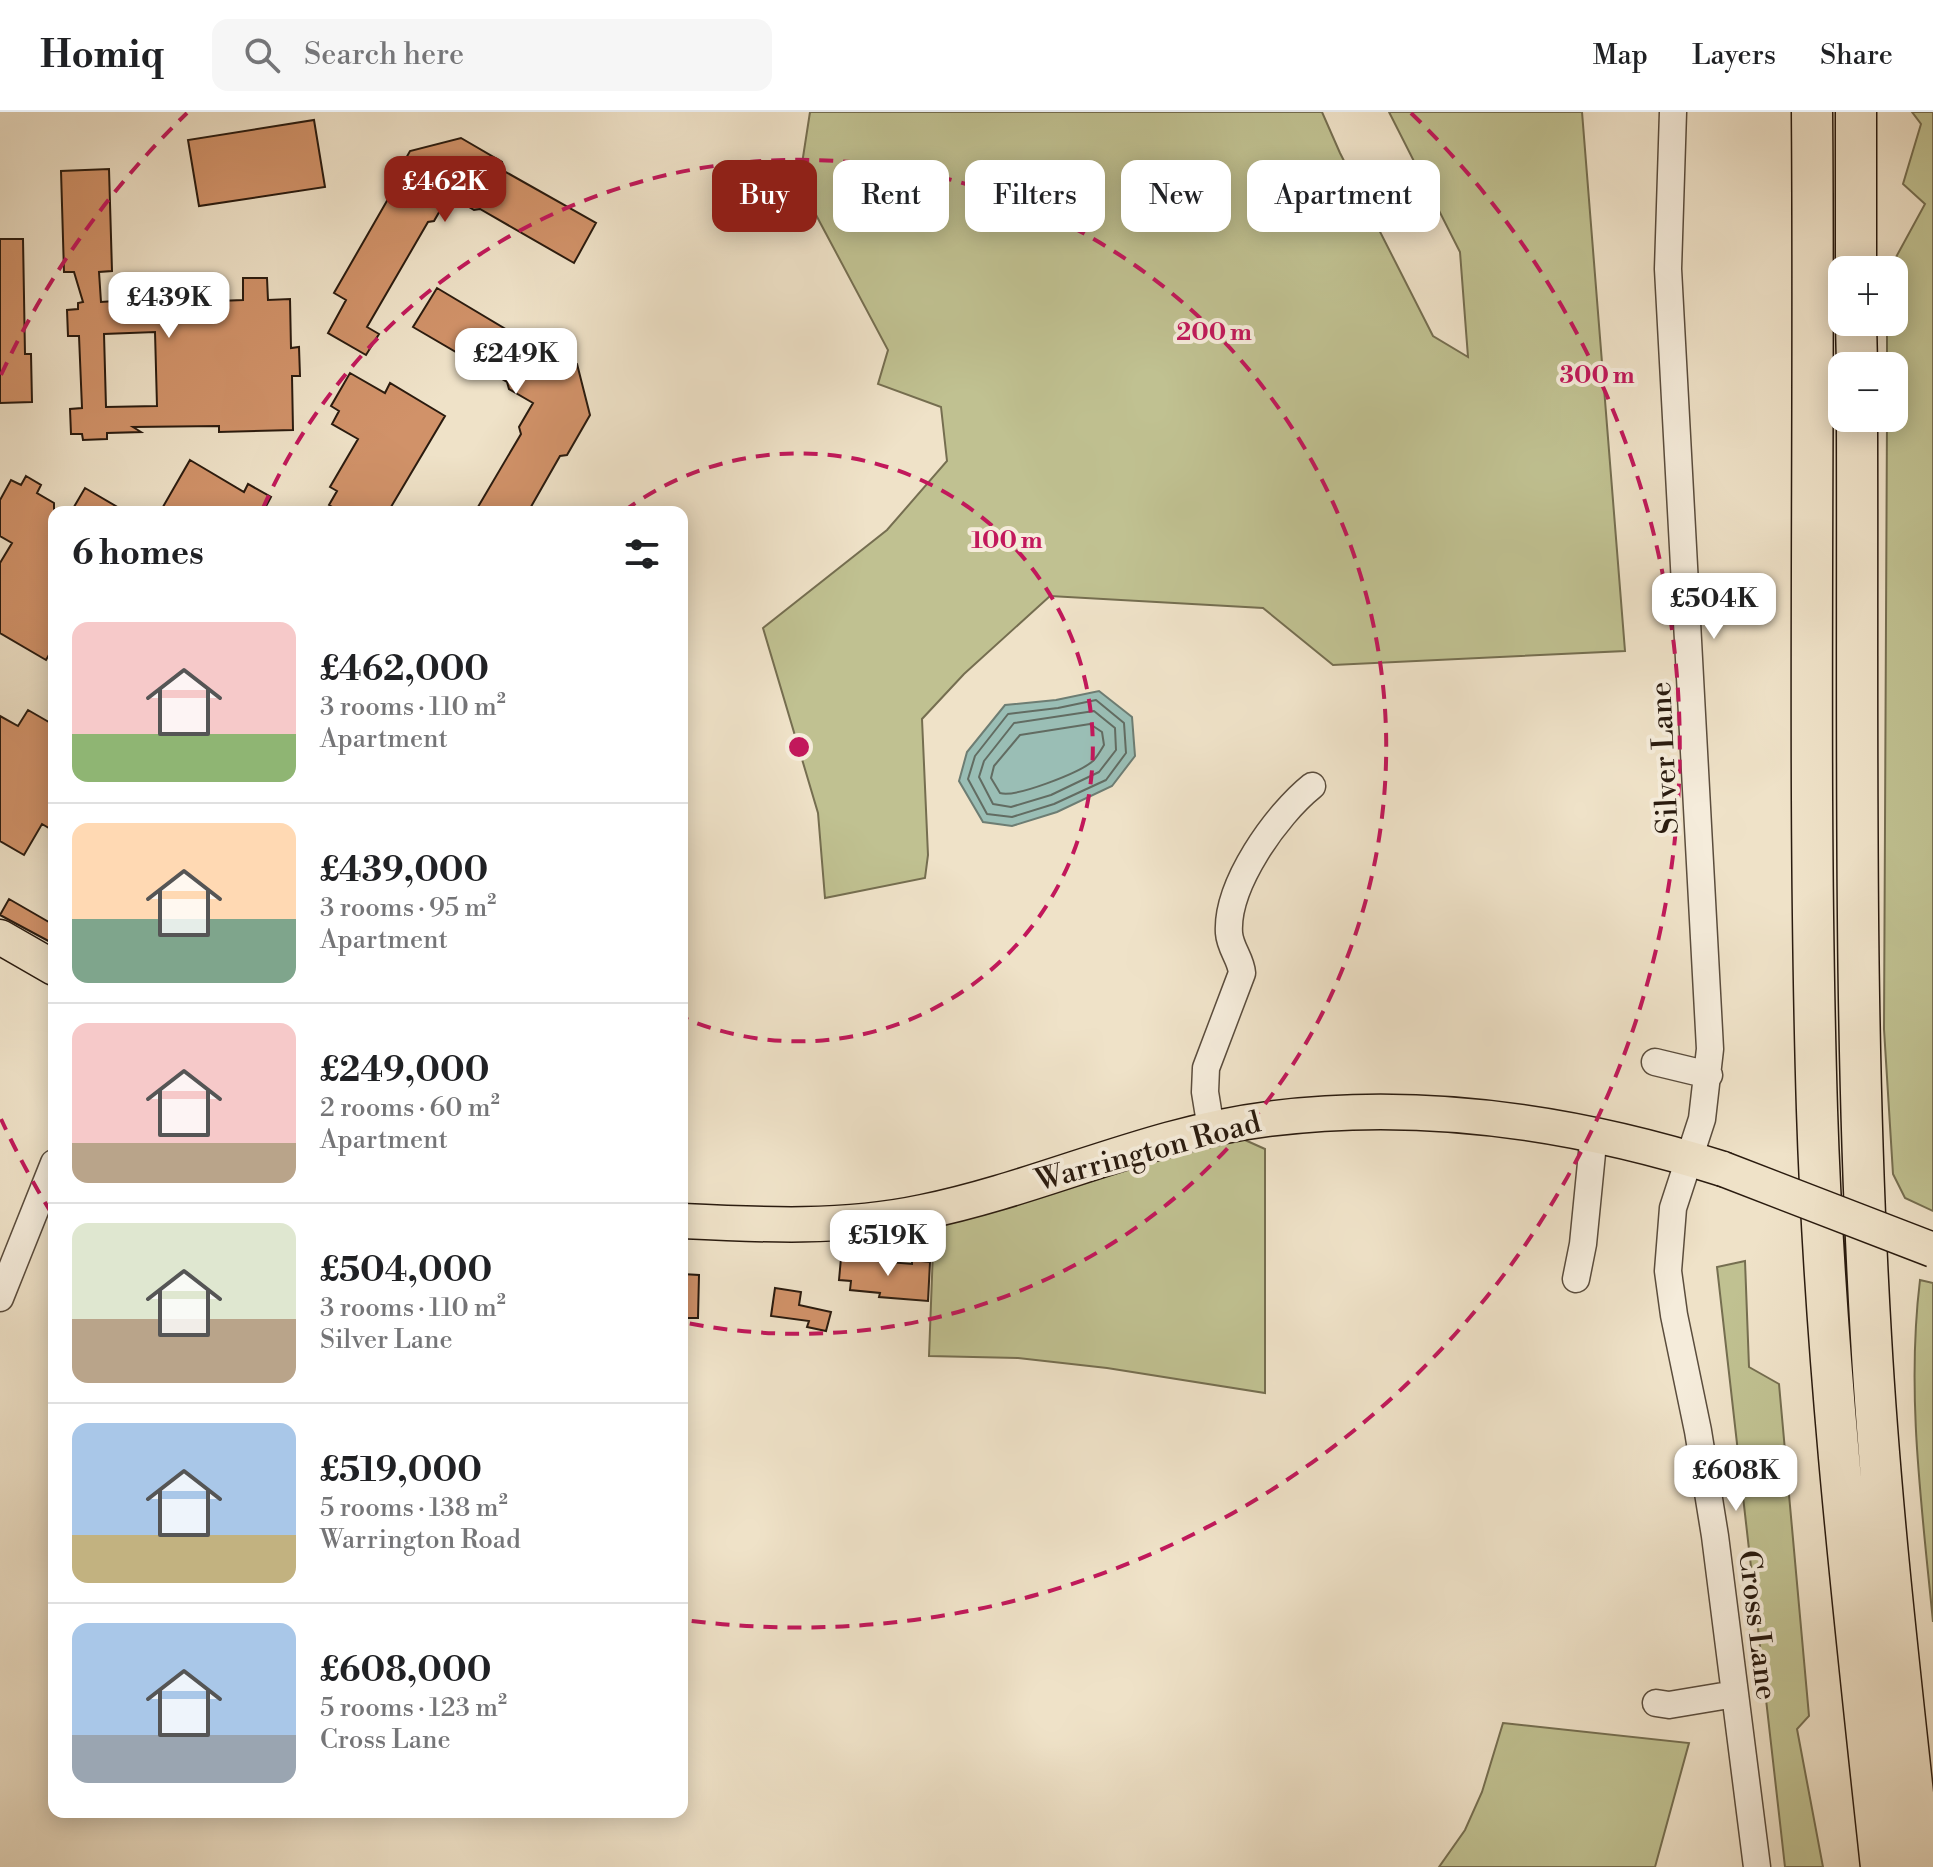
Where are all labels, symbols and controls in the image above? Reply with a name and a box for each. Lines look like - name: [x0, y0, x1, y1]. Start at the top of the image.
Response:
- search box: [212, 19, 772, 91]
- text: Homiq: [40, 32, 164, 79]
- icon: search: [240, 33, 284, 77]
- text: Search here: [304, 36, 464, 74]
- text: Map: [1593, 38, 1648, 73]
- text: Layers: [1692, 38, 1776, 73]
- text: Share: [1820, 38, 1893, 73]
- pin: £462K: [389, 156, 501, 224]
- chip: Buy: [712, 160, 817, 232]
- chip: Rent: [833, 160, 949, 232]
- chip: Filters: [965, 160, 1105, 232]
- chip: New: [1121, 160, 1231, 232]
- chip: Apartment: [1247, 160, 1440, 232]
- text: £462K: [402, 166, 488, 198]
- map controls: [1828, 256, 1908, 432]
- button: +: [1828, 256, 1908, 336]
- pin: £439K: [113, 272, 225, 340]
- text: £439K: [126, 282, 212, 314]
- text: 200 m: [1176, 318, 1252, 348]
- pin: £249K: [460, 328, 572, 396]
- text: £249K: [473, 338, 559, 370]
- button: −: [1828, 352, 1908, 432]
- text: 300 m: [1559, 361, 1635, 391]
- text: 100 m: [971, 526, 1043, 556]
- icon: filters: [620, 532, 664, 576]
- text: 6 homes: [72, 533, 204, 575]
- pin: £504K: [1658, 573, 1770, 641]
- text: £504K: [1670, 583, 1758, 615]
- text: £462,000: [320, 649, 489, 691]
- icon: home: [136, 654, 232, 750]
- street label: Silver Lane: [1642, 681, 1688, 835]
- text: 3 rooms · 110 m²: [320, 691, 506, 723]
- text: Apartment: [320, 723, 448, 755]
- centre of rings: [785, 733, 813, 761]
- text: £439,000: [320, 850, 488, 892]
- icon: home: [136, 855, 232, 951]
- text: 3 rooms · 95 m²: [320, 892, 496, 924]
- text: Apartment: [320, 924, 448, 956]
- text: £249,000: [320, 1050, 489, 1092]
- icon: home: [136, 1055, 232, 1151]
- text: 2 rooms · 60 m²: [320, 1092, 500, 1124]
- street label: Warrington Road: [1030, 1104, 1265, 1201]
- text: Apartment: [320, 1124, 448, 1156]
- pin: £519K: [832, 1210, 944, 1278]
- text: £519K: [848, 1220, 928, 1252]
- text: £504,000: [320, 1250, 492, 1292]
- icon: home: [136, 1255, 232, 1351]
- text: 3 rooms · 110 m²: [320, 1292, 506, 1324]
- text: Silver Lane: [320, 1324, 453, 1356]
- pin: £608K: [1680, 1445, 1792, 1513]
- text: £519,000: [320, 1450, 482, 1492]
- icon: home: [136, 1455, 232, 1551]
- text: £608K: [1692, 1455, 1780, 1487]
- text: 5 rooms · 138 m²: [320, 1492, 508, 1524]
- text: Warrington Road: [320, 1524, 521, 1556]
- street label: Cross Lane: [1729, 1548, 1785, 1702]
- text: £608,000: [320, 1650, 491, 1692]
- icon: home: [136, 1655, 232, 1751]
- text: 5 rooms · 123 m²: [320, 1692, 507, 1724]
- text: Cross Lane: [320, 1724, 451, 1756]

